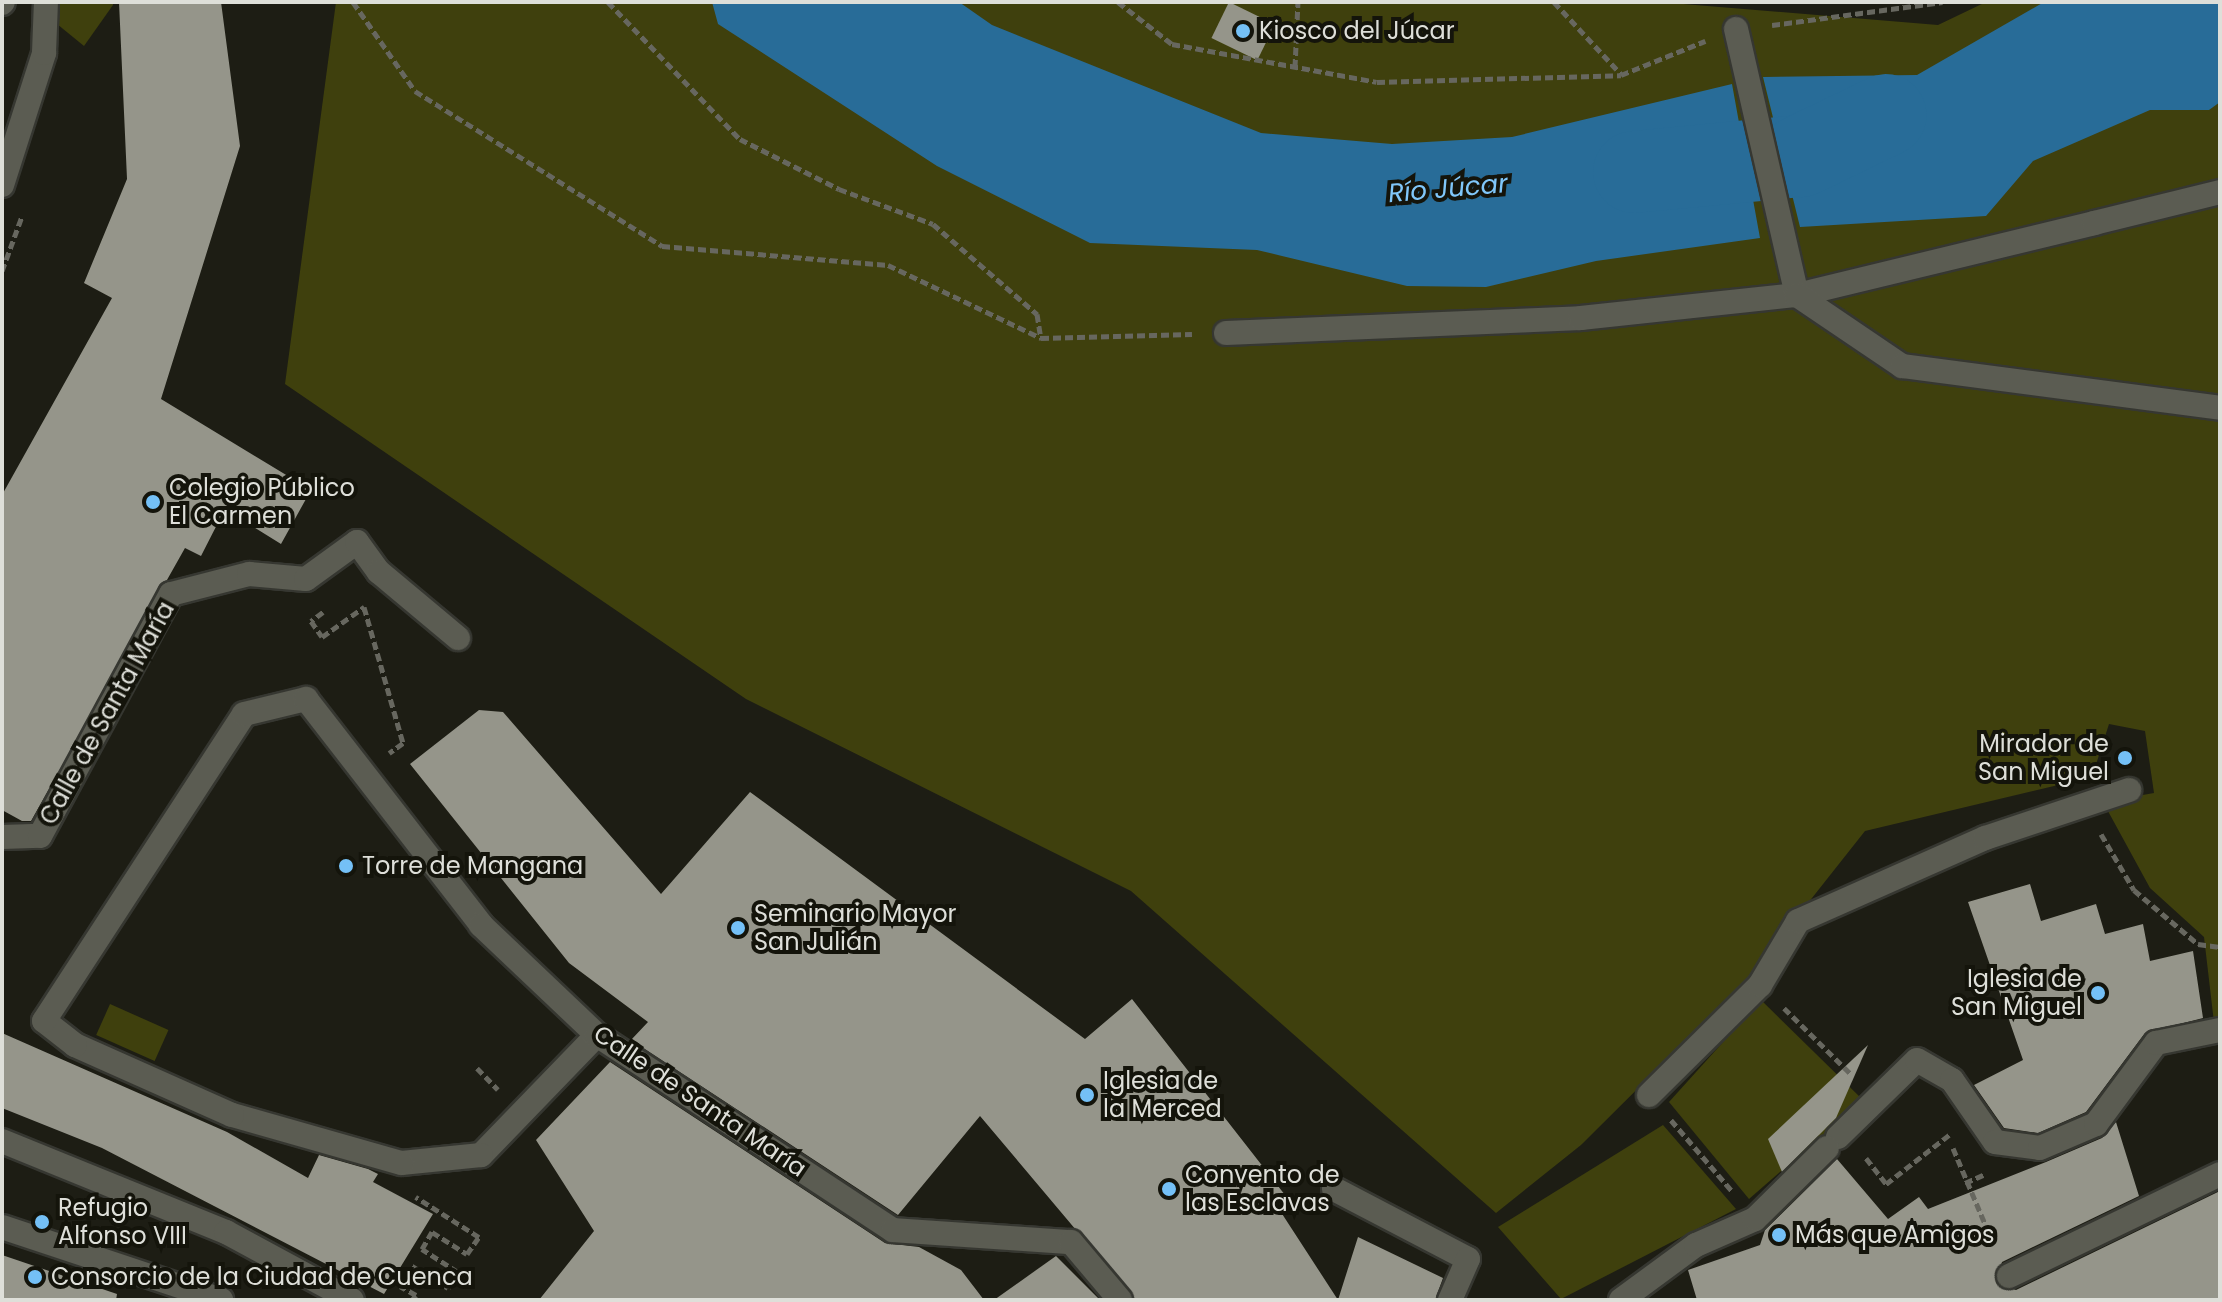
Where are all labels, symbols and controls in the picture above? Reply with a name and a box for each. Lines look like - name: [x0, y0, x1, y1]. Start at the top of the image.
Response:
- place label: Kiosco del Júcar: [1259, 17, 1455, 45]
- marker: Kiosco del Júcar: [1234, 22, 1252, 40]
- water label: Río Júcar: [1387, 168, 1509, 210]
- place label: Colegio Público El Carmen: [169, 474, 355, 530]
- marker: Colegio Público El Carmen: [144, 493, 162, 511]
- street label: Calle de Santa María: [34, 597, 180, 829]
- place label: Mirador de San Miguel: [1978, 730, 2109, 786]
- marker: Mirador de San Miguel: [2116, 749, 2134, 767]
- place label: Torre de Mangana: [362, 852, 583, 880]
- marker: Torre de Mangana: [337, 857, 355, 875]
- place label: Seminario Mayor San Julián: [754, 900, 957, 956]
- marker: Seminario Mayor San Julián: [729, 919, 747, 937]
- place label: Iglesia de San Miguel: [1951, 965, 2082, 1021]
- marker: Iglesia de San Miguel: [2089, 984, 2107, 1002]
- street label: Calle de Santa María: [588, 1019, 812, 1183]
- place label: Iglesia de la Merced: [1103, 1067, 1222, 1123]
- marker: Iglesia de la Merced: [1078, 1086, 1096, 1104]
- place label: Convento de las Esclavas: [1185, 1161, 1340, 1217]
- marker: Convento de las Esclavas: [1160, 1180, 1178, 1198]
- place label: Refugio Alfonso VIII: [58, 1194, 187, 1250]
- marker: Refugio Alfonso VIII: [33, 1213, 51, 1231]
- place label: Más que Amigos: [1795, 1221, 1995, 1249]
- marker: Más que Amigos: [1770, 1226, 1788, 1244]
- place label: Consorcio de la Ciudad de Cuenca: [51, 1263, 473, 1291]
- marker: Consorcio de la Ciudad de Cuenca: [26, 1268, 44, 1286]

